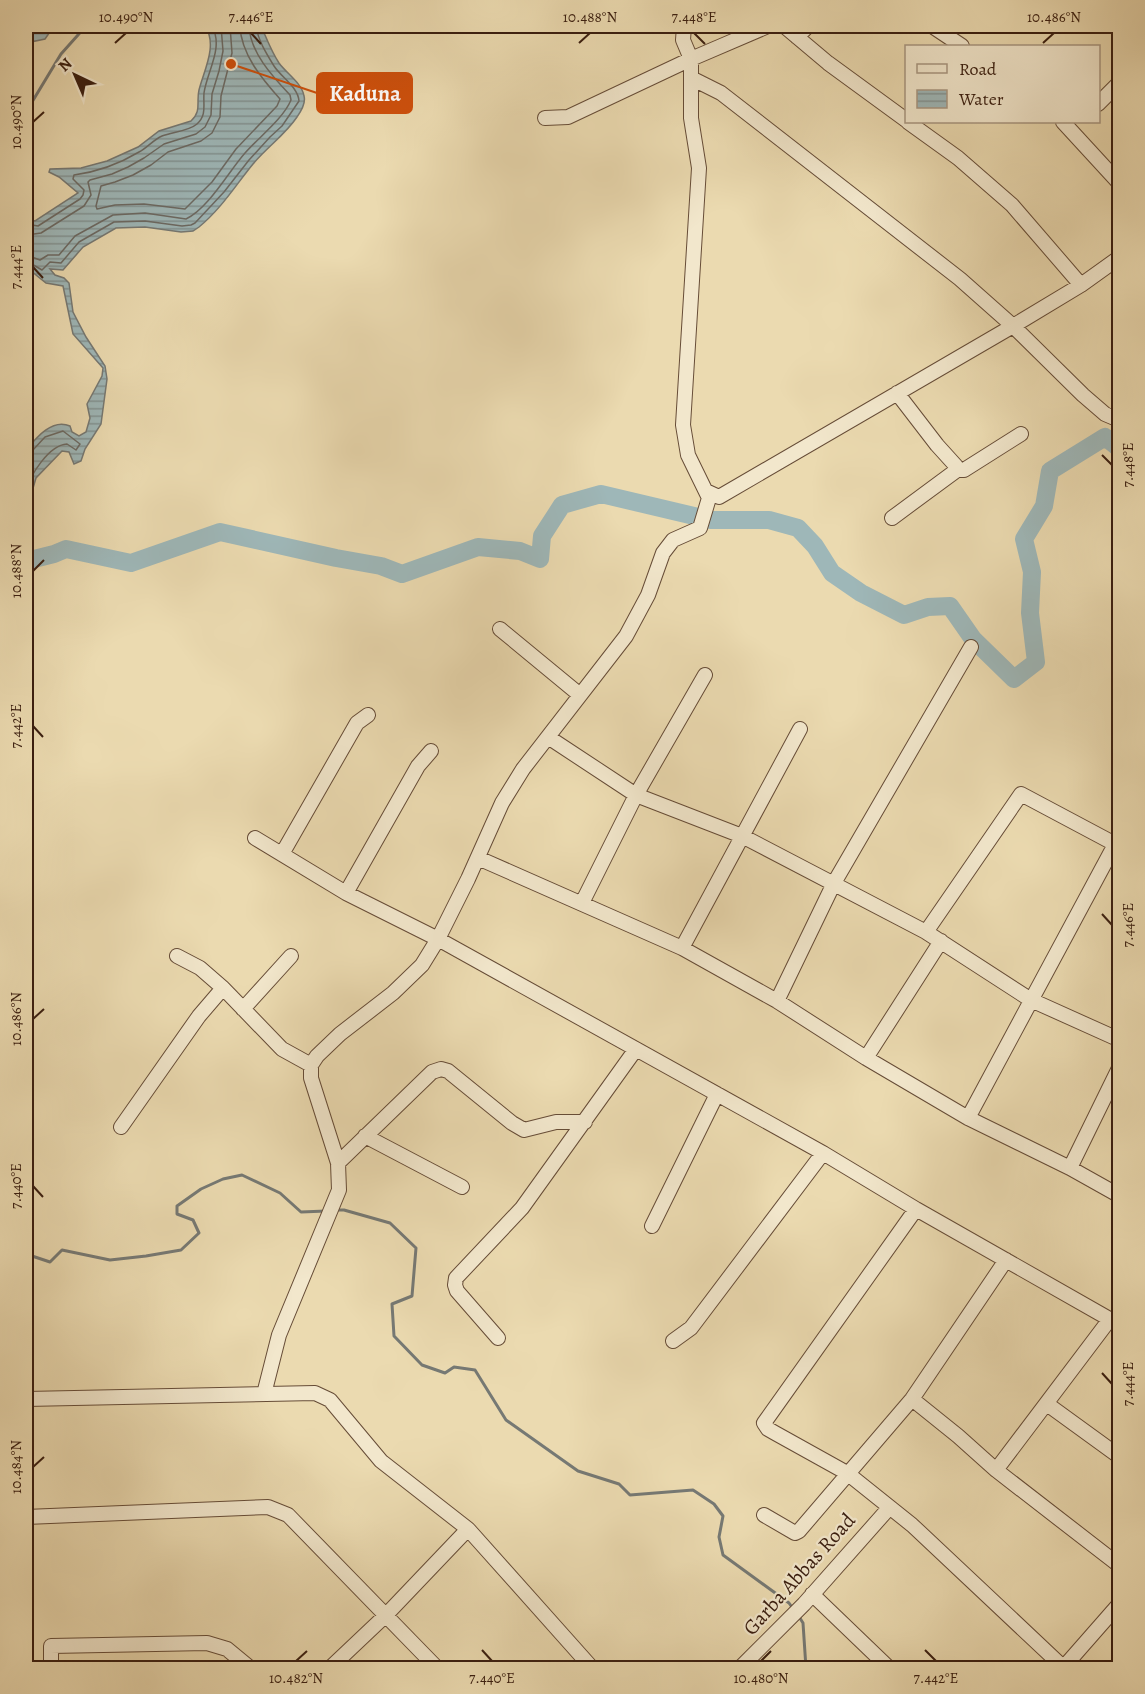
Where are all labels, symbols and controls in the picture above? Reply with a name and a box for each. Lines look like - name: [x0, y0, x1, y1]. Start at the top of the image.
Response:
- text: 10.490°N: [99, 7, 154, 27]
- text: 7.446°E: [229, 7, 273, 27]
- text: 10.488°N: [563, 7, 617, 27]
- text: 7.448°E: [671, 7, 717, 27]
- text: 10.486°N: [1027, 7, 1081, 27]
- north arrow: [45, 45, 105, 105]
- legend: [905, 45, 1100, 123]
- text: N: [53, 53, 77, 77]
- text: Road: [959, 57, 997, 81]
- callout: Kaduna: [317, 73, 412, 113]
- text: Kaduna: [329, 79, 401, 109]
- text: Water: [958, 87, 1004, 111]
- text: 10.490°N: [6, 94, 26, 149]
- text: 7.444°E: [6, 245, 26, 289]
- text: 7.448°E: [1118, 442, 1138, 488]
- text: 10.488°N: [6, 544, 26, 598]
- text: 7.442°E: [6, 704, 26, 749]
- text: 7.446°E: [1118, 903, 1138, 947]
- text: 10.486°N: [6, 992, 26, 1046]
- text: 7.440°E: [6, 1163, 26, 1209]
- text: 7.444°E: [1118, 1362, 1138, 1406]
- text: 10.484°N: [6, 1440, 26, 1494]
- street label: Garba Abbas Road: [737, 1506, 862, 1641]
- text: 10.482°N: [269, 1668, 323, 1688]
- text: 7.440°E: [469, 1668, 515, 1688]
- text: 10.480°N: [733, 1668, 789, 1688]
- text: 7.442°E: [914, 1668, 959, 1688]

